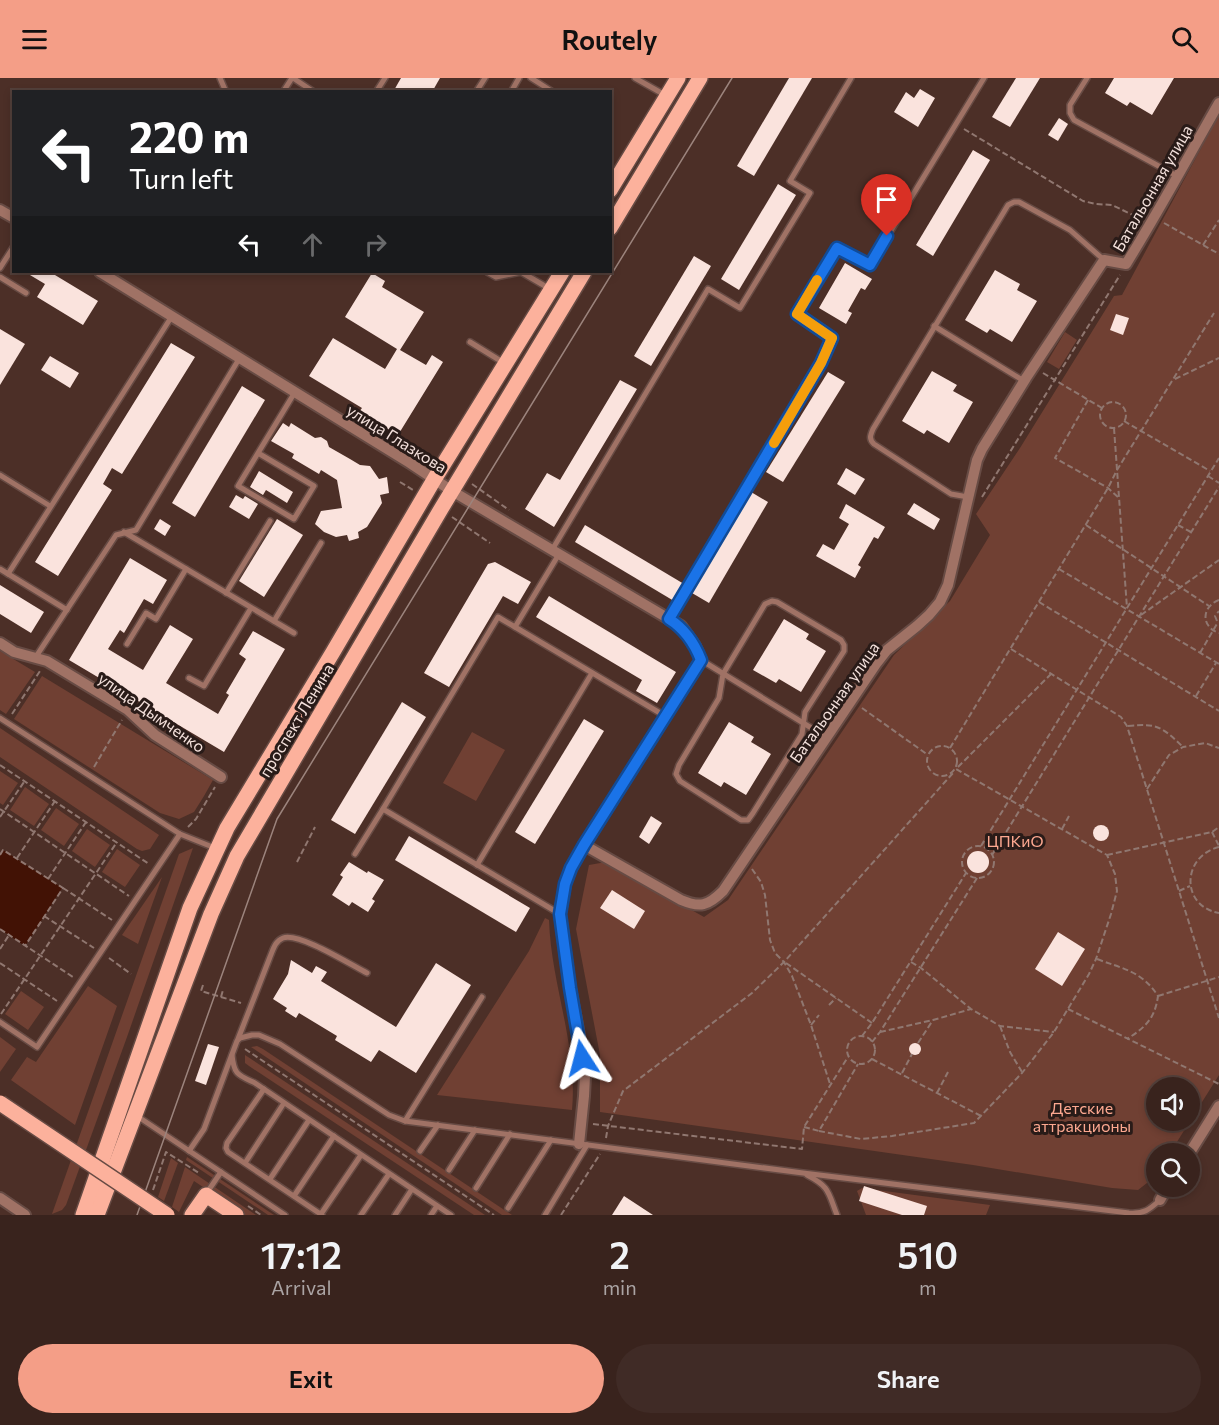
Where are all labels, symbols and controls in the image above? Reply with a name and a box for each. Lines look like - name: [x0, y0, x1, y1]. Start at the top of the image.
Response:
- icon: menu: [18, 23, 51, 56]
- text: Routely: [561, 23, 658, 56]
- icon: search: [1168, 23, 1201, 56]
- text: 220 m: [129, 110, 249, 162]
- icon: left: [30, 114, 108, 192]
- street label: Батальонная улица: [1108, 121, 1196, 255]
- text: Turn left: [129, 162, 233, 195]
- pin: [861, 174, 912, 236]
- icon: arrive: [870, 183, 903, 216]
- icon: left: [233, 228, 266, 261]
- icon: ahead: [296, 228, 329, 261]
- icon: right: [359, 228, 392, 261]
- street label: улица Глазкова: [344, 400, 450, 476]
- street label: Батальонная улица: [785, 638, 883, 766]
- street label: проспект Ленина: [255, 660, 337, 780]
- street label: улица Дымченко: [95, 668, 209, 756]
- park label: ЦПКиО: [986, 831, 1044, 850]
- position arrow: [550, 1026, 614, 1090]
- map controls: [1146, 1077, 1200, 1197]
- button: sound: [1146, 1077, 1200, 1131]
- park label: Детские аттракционы: [1033, 1098, 1131, 1135]
- button: search: [1146, 1143, 1200, 1197]
- text: 17:12: [261, 1232, 342, 1276]
- text: 2: [610, 1232, 630, 1276]
- text: 510: [897, 1232, 958, 1276]
- text: Arrival: [271, 1275, 332, 1299]
- text: min: [603, 1275, 637, 1299]
- text: m: [919, 1275, 937, 1299]
- button: Exit: [18, 1344, 604, 1413]
- button: Share: [616, 1344, 1201, 1413]

